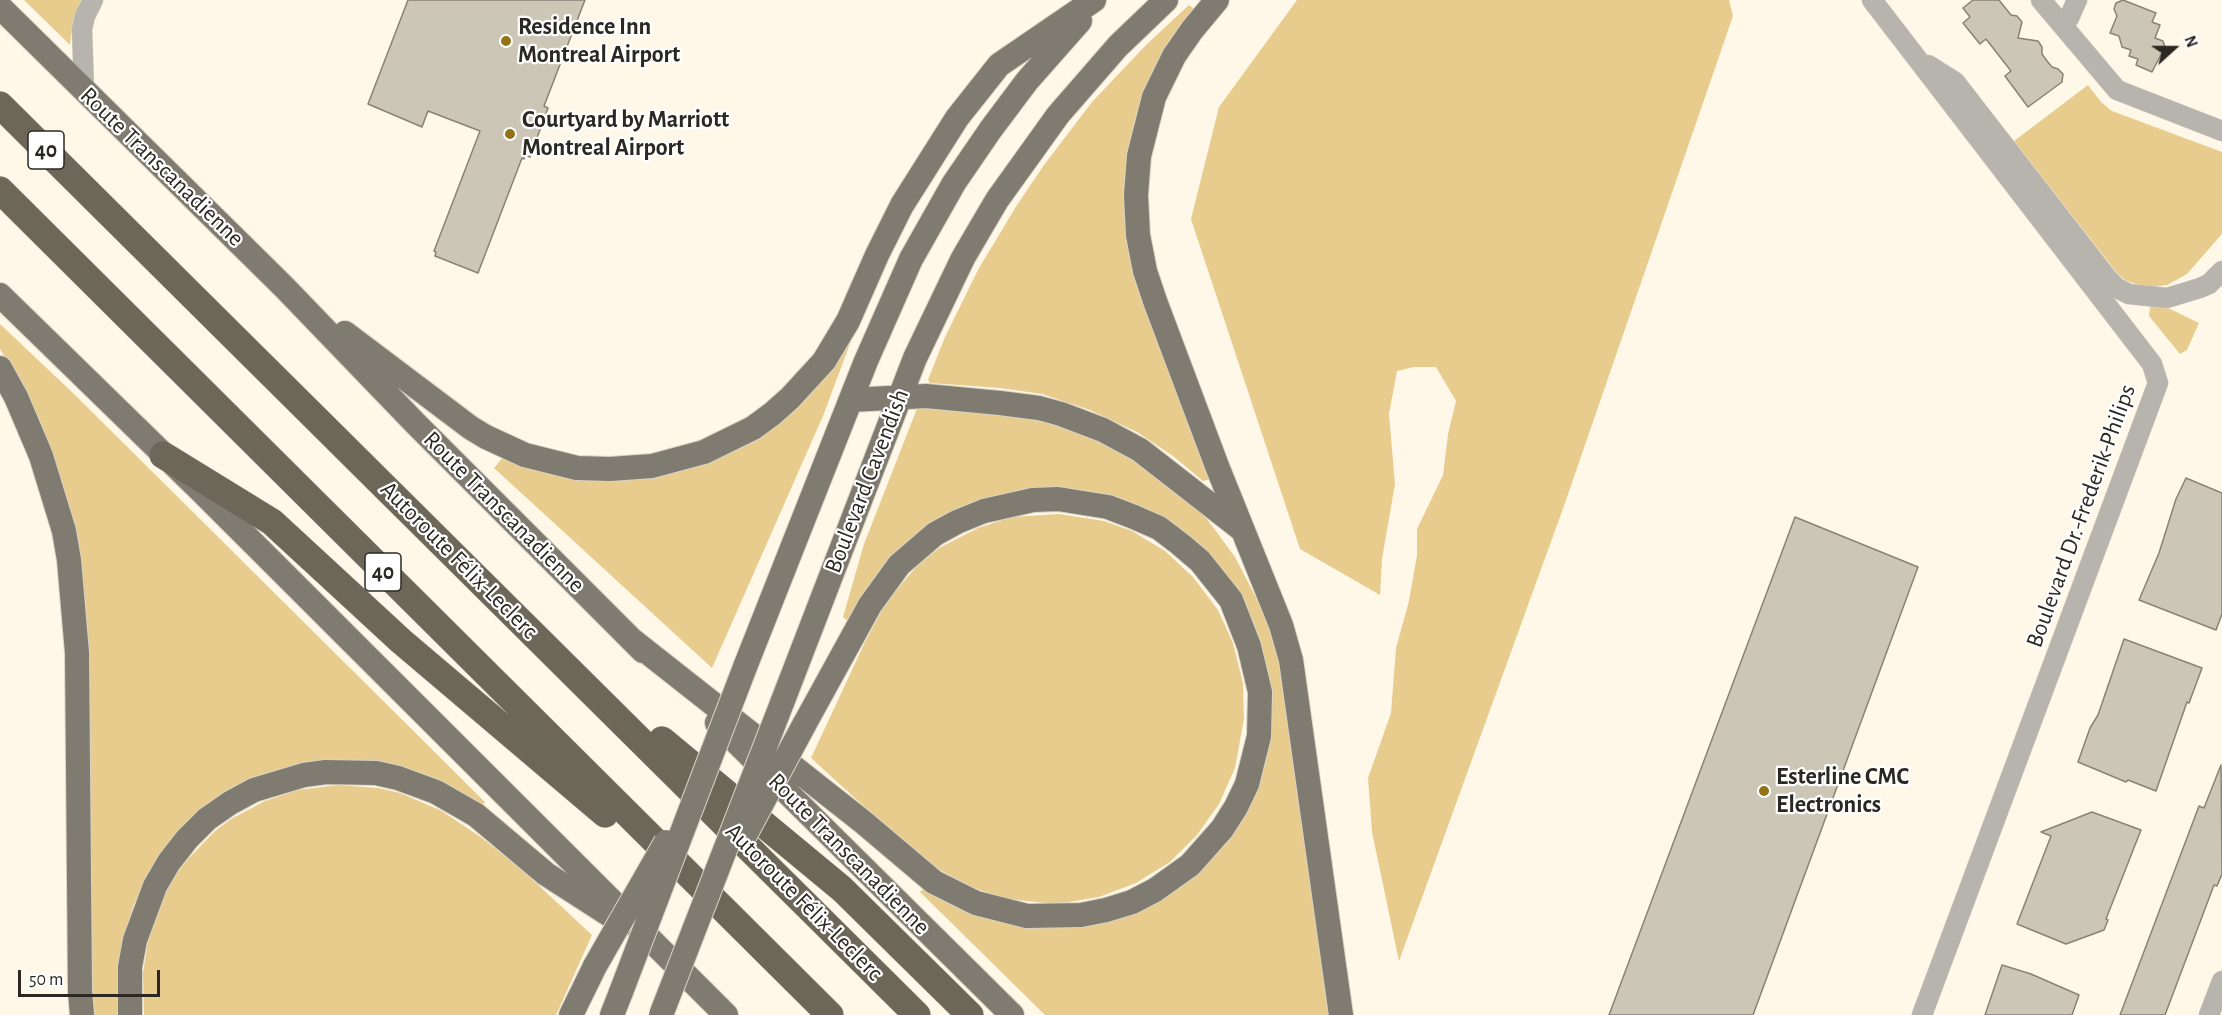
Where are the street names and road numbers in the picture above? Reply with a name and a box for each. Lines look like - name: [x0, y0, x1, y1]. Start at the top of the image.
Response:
- street label: Route Transcanadienne: [74, 81, 250, 253]
- road number: 40: [28, 131, 64, 169]
- street label: Boulevard Dr.-Frederik-Philips: [2020, 381, 2142, 651]
- street label: Boulevard Cavendish: [819, 385, 915, 577]
- street label: Route Transcanadienne: [417, 425, 591, 599]
- street label: Autoroute Félix-Leclerc: [374, 475, 544, 645]
- road number: 40: [365, 553, 401, 591]
- street label: Route Transcanadienne: [762, 767, 936, 941]
- street label: Autoroute Félix-Leclerc: [719, 817, 889, 987]

